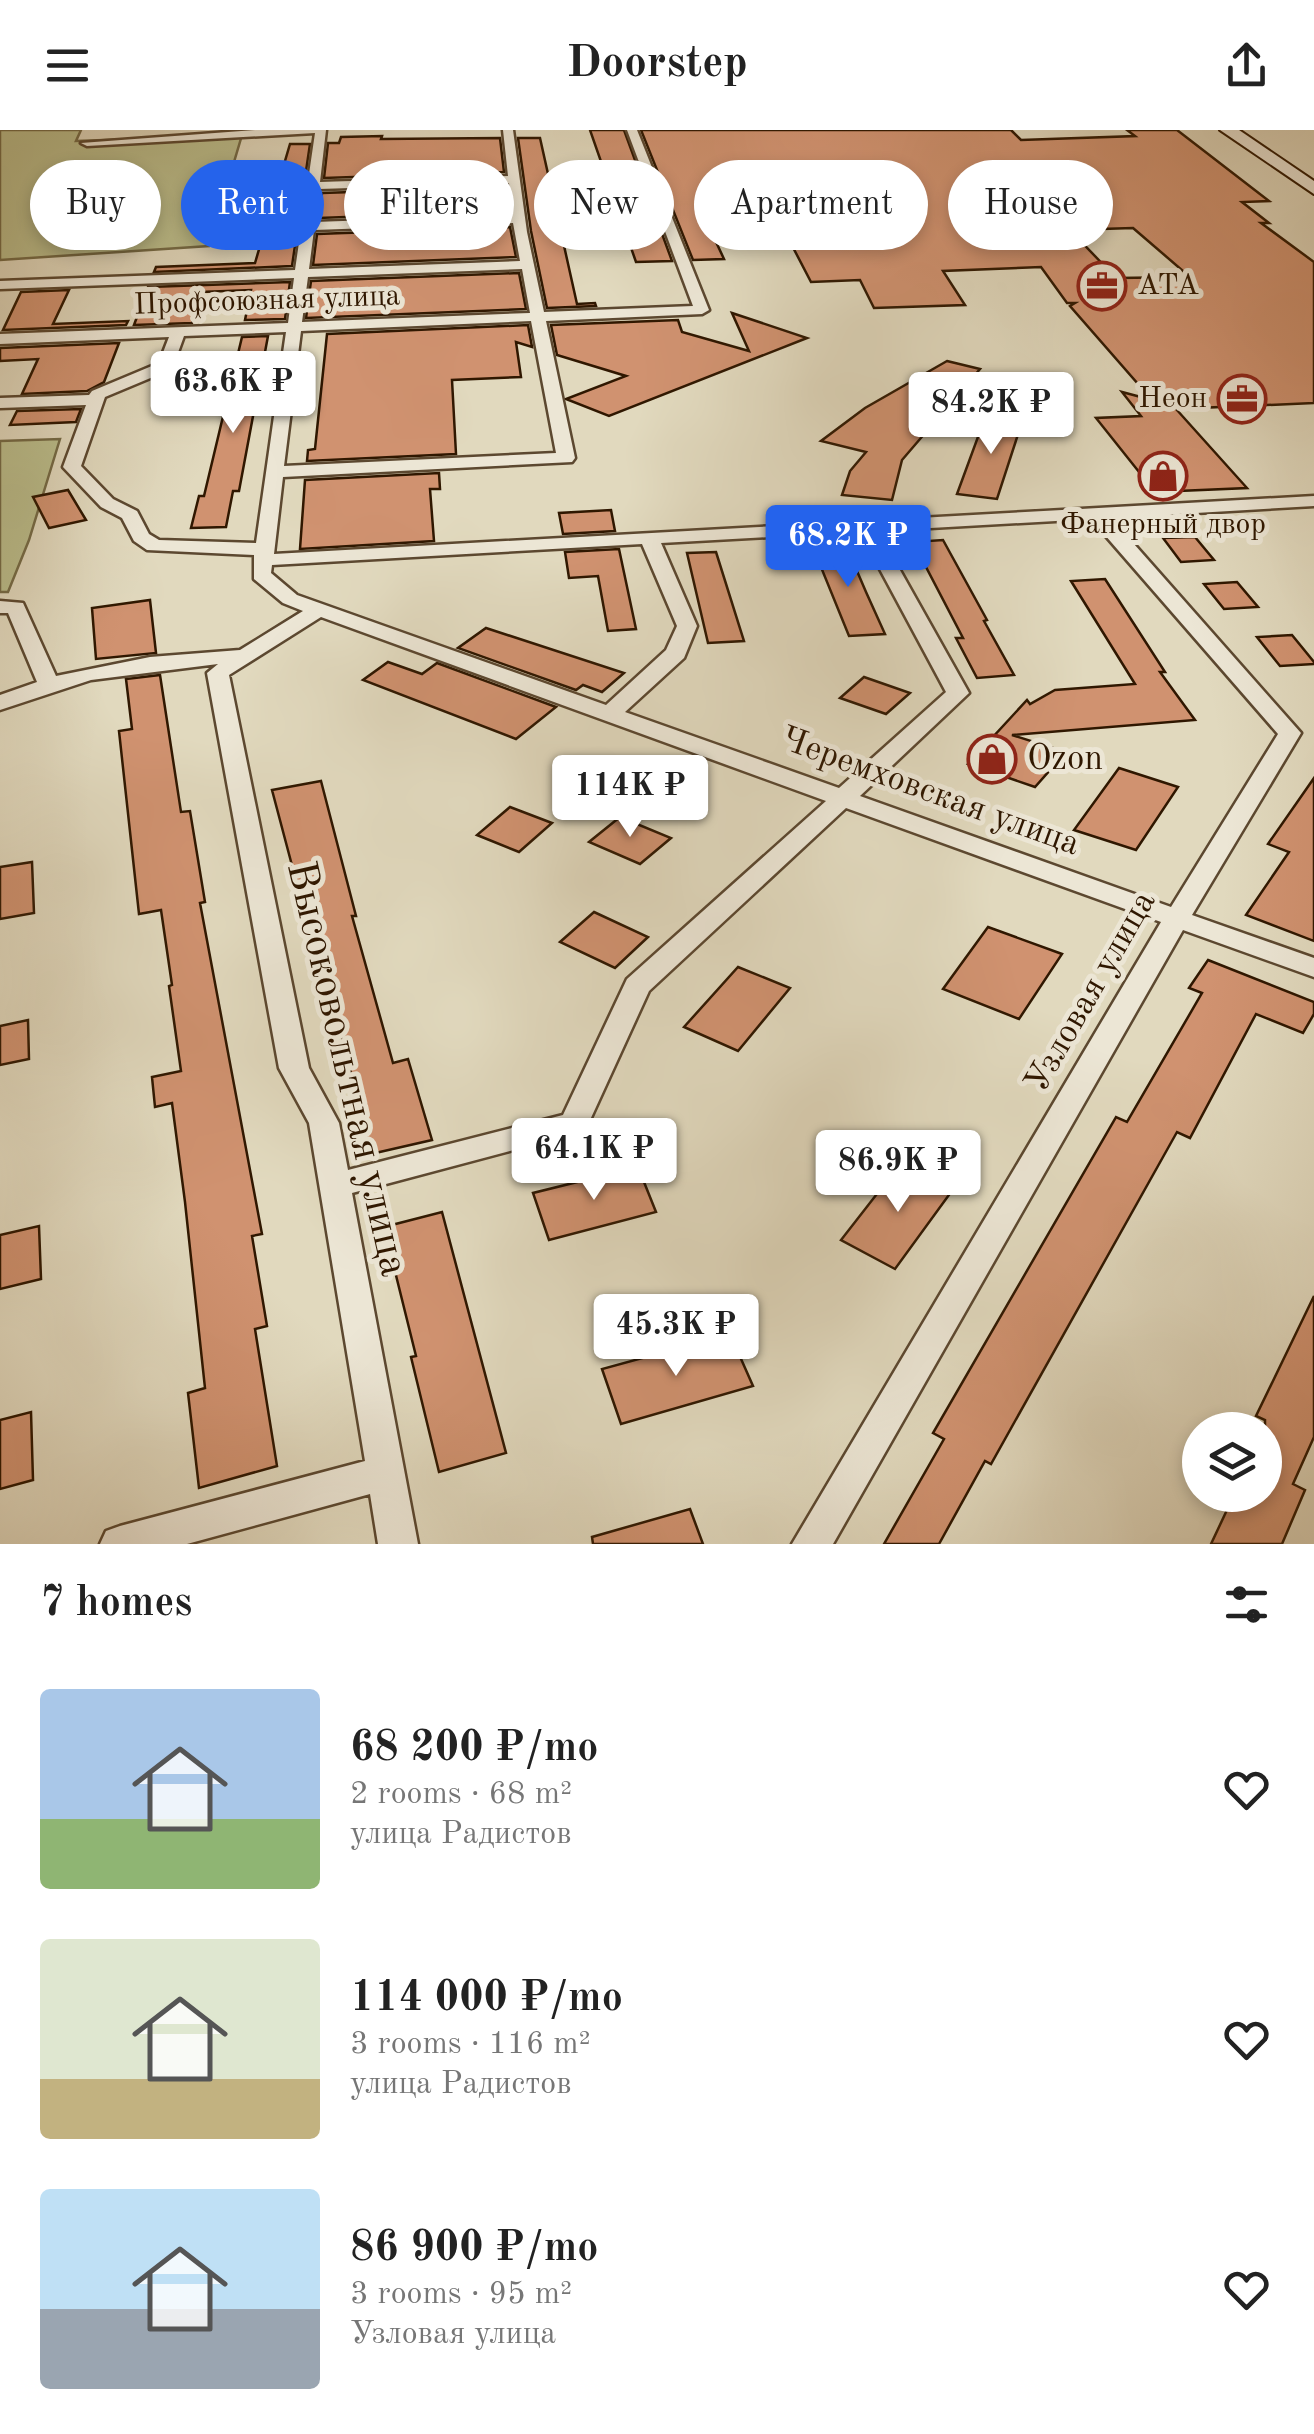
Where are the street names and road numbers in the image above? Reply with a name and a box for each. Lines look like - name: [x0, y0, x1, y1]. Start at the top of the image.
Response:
- street label: Профсоюзная улица: [133, 281, 401, 321]
- street label: Черемховская улица: [776, 722, 1084, 862]
- street label: Высоковольтная улица: [278, 858, 414, 1280]
- street label: Узловая улица: [1019, 886, 1163, 1098]

